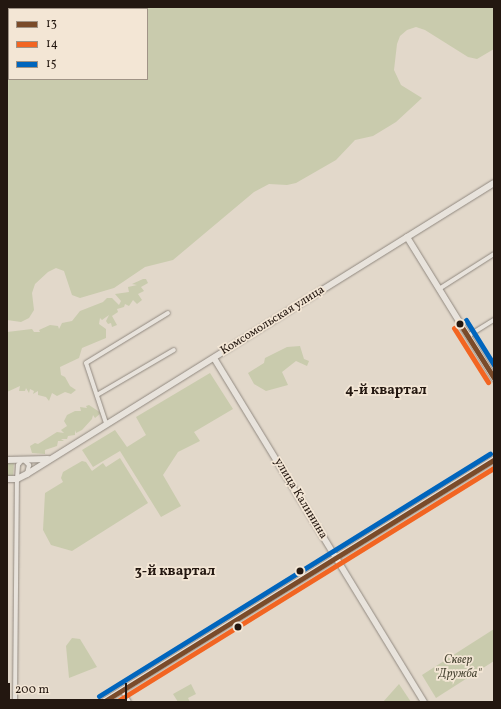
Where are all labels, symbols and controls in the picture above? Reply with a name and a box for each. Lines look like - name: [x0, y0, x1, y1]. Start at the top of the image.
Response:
- legend: [8, 8, 148, 80]
- text: 13: [46, 16, 57, 32]
- text: 14: [46, 36, 58, 52]
- text: 15: [46, 56, 56, 72]
- street label: Комсомольская улица: [218, 283, 328, 359]
- unlabelled marker: [455, 319, 465, 329]
- district label: 4-й квартал: [345, 383, 427, 399]
- street label: улица Калинина: [270, 456, 330, 542]
- district label: 3-й квартал: [135, 564, 215, 580]
- unlabelled marker: [295, 566, 305, 576]
- unlabelled marker: [233, 622, 243, 632]
- park label: Сквер "Дружба": [434, 654, 482, 682]
- scale bar: [10, 675, 129, 701]
- text: 200 m: [15, 682, 49, 698]

